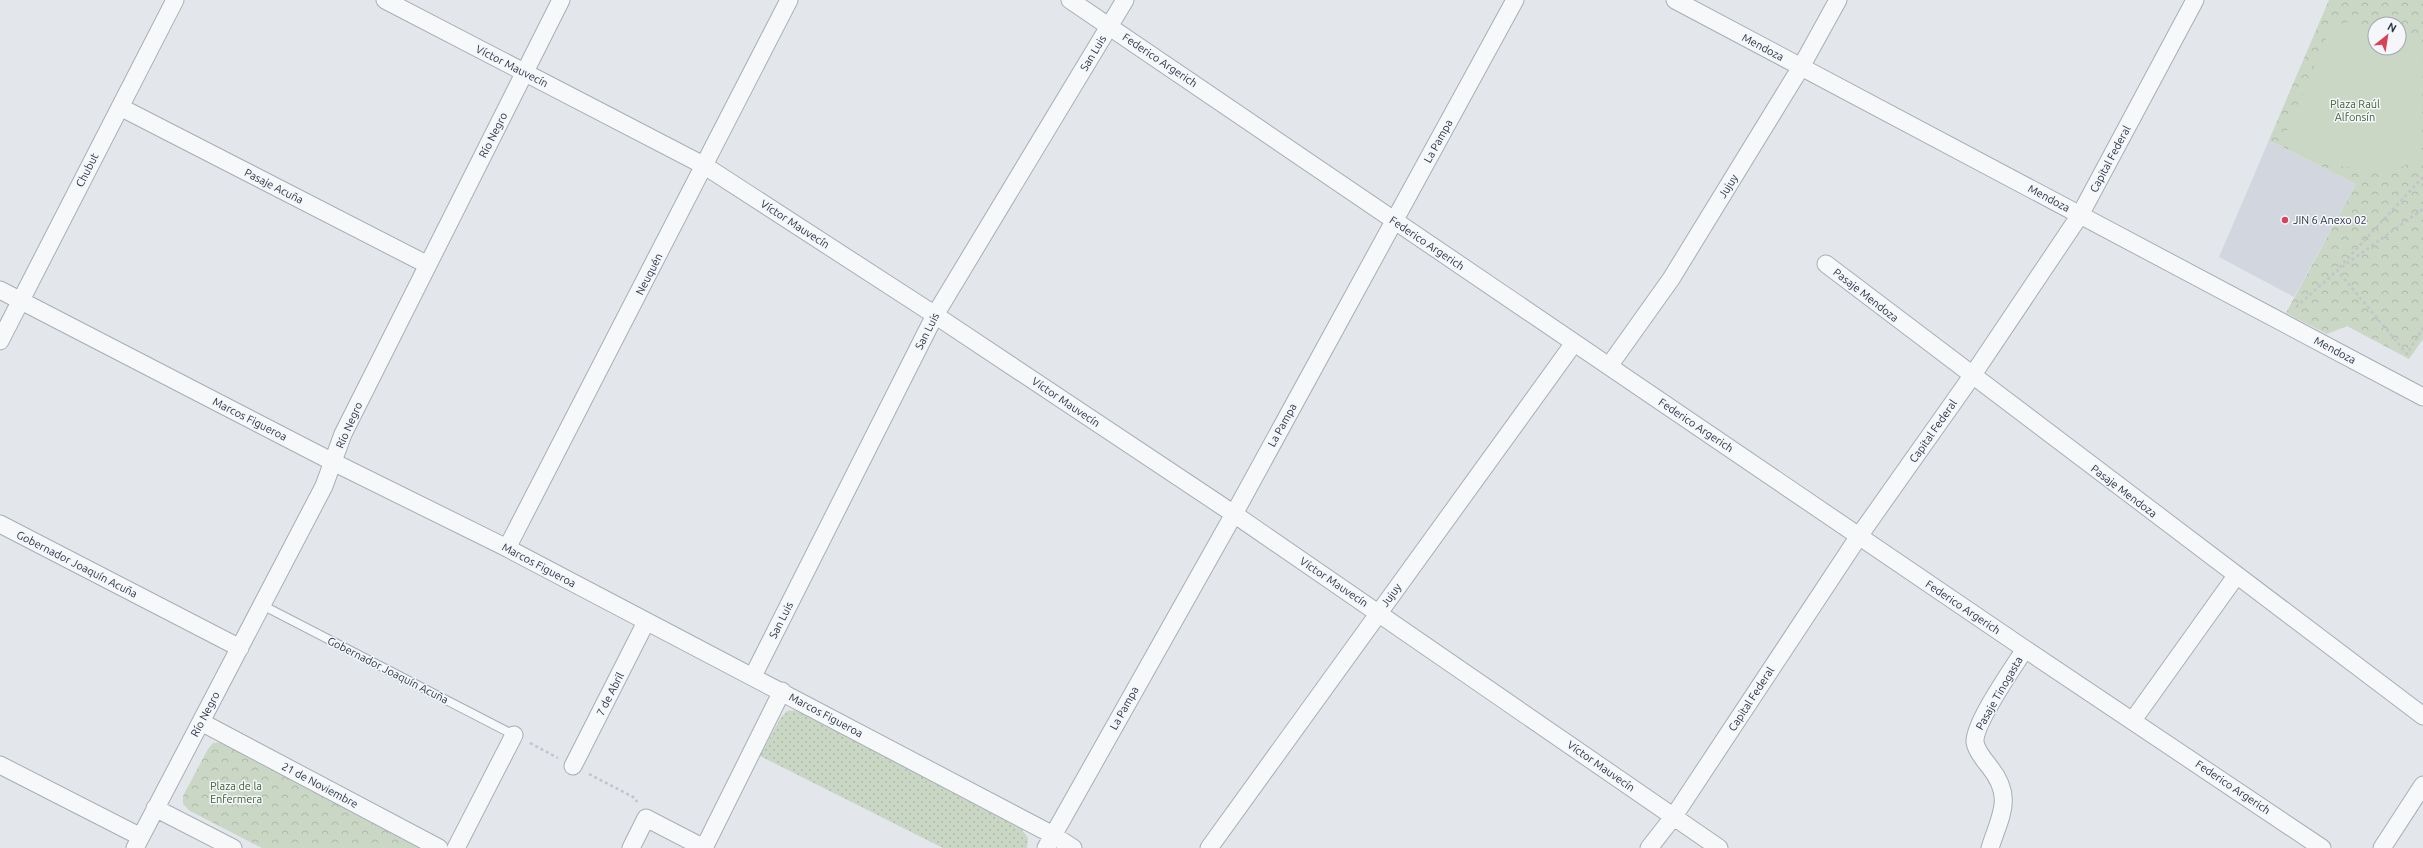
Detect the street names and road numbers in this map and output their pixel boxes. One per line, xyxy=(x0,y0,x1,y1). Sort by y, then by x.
street label: Federico Argerich xyxy=(1121,31,1199,89)
street label: Mendoza xyxy=(1740,31,1786,63)
street label: San Luis xyxy=(1078,33,1108,73)
street label: Víctor Mauvecín xyxy=(474,43,550,89)
street label: Río Negro xyxy=(476,110,510,160)
street label: La Pampa xyxy=(1421,117,1455,165)
street label: Capital Federal xyxy=(2087,123,2133,194)
street label: Chubut xyxy=(73,150,101,189)
street label: Pasaje Acuña xyxy=(243,166,305,206)
street label: Jujuy xyxy=(1716,171,1740,200)
street label: Mendoza xyxy=(2026,182,2072,214)
street label: Víctor Mauvecín xyxy=(758,197,832,251)
street label: Federico Argerich xyxy=(1388,214,1466,272)
street label: Neuquén xyxy=(633,251,665,297)
street label: Pasaje Mendoza xyxy=(1831,266,1901,324)
street label: San Luis xyxy=(913,310,941,351)
street label: Mendoza xyxy=(2312,334,2358,366)
street label: Víctor Mauvecín xyxy=(1030,375,1102,429)
street label: Marcos Figueroa xyxy=(211,395,289,443)
street label: Federico Argerich xyxy=(1657,396,1735,454)
street label: Capital Federal xyxy=(1907,397,1959,465)
street label: Río Negro xyxy=(333,400,365,450)
street label: La Pampa xyxy=(1265,401,1299,449)
street label: Pasaje Mendoza xyxy=(2089,462,2159,520)
street label: Gobernador Joaquín Acuña xyxy=(15,528,139,600)
street label: Marcos Figueroa xyxy=(500,541,578,589)
street label: Víctor Mauvecín xyxy=(1298,555,1370,609)
street label: Federico Argerich xyxy=(1924,578,2002,636)
street label: Jujuy xyxy=(1379,580,1404,609)
street label: San Luis xyxy=(767,599,795,640)
street label: Gobernador Joaquín Acuña xyxy=(326,634,450,706)
street label: Pasaje Tinogasta xyxy=(1973,654,2025,732)
street label: Capital Federal xyxy=(1726,665,1776,733)
street label: 7 de Abril xyxy=(594,670,626,718)
street label: La Pampa xyxy=(1107,684,1141,732)
street label: Río Negro xyxy=(188,689,222,739)
street label: Marcos Figueroa xyxy=(787,691,865,739)
street label: Víctor Mauvecín xyxy=(1565,738,1637,794)
street label: Federico Argerich xyxy=(2194,758,2272,816)
street label: 21 de Noviembre xyxy=(280,760,360,810)

